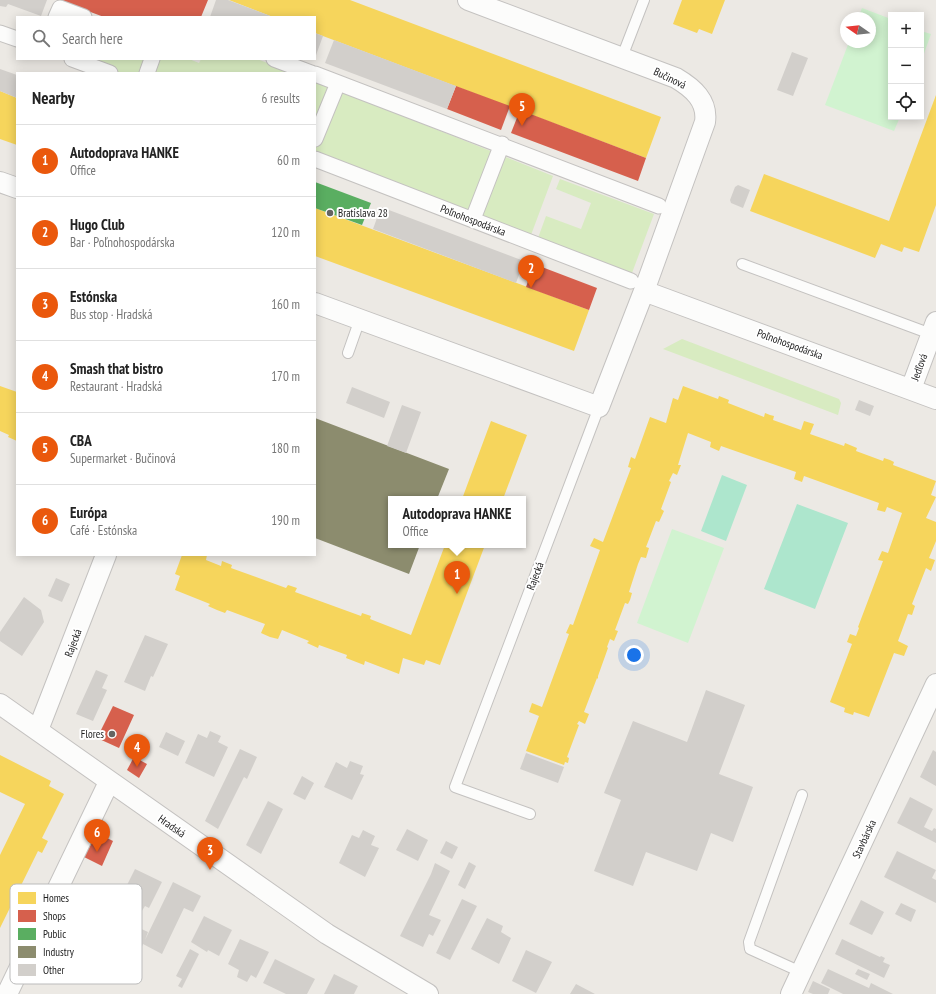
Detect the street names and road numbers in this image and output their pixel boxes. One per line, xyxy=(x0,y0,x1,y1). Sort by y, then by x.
street label: Bučinová xyxy=(651,64,689,92)
street label: Poľnohospodárska xyxy=(438,201,508,239)
street label: Poľnohospodárska xyxy=(755,326,825,362)
street label: Jedľová xyxy=(907,352,930,383)
street label: Rajecká xyxy=(523,560,547,592)
street label: Rajecká xyxy=(61,627,85,659)
street label: Hradská xyxy=(156,812,188,840)
street label: Stavbárska xyxy=(849,817,879,861)

